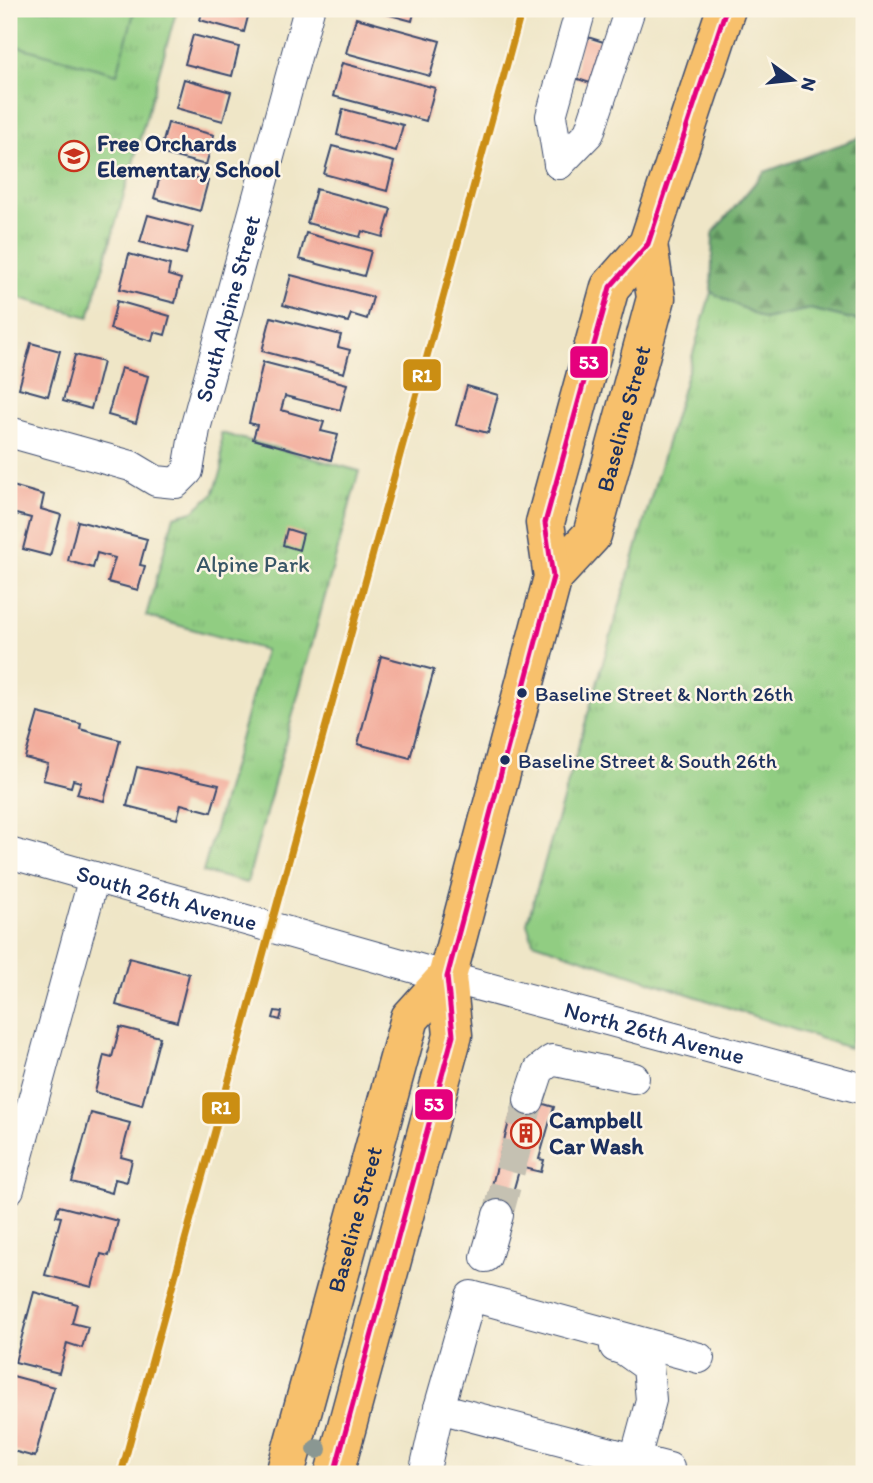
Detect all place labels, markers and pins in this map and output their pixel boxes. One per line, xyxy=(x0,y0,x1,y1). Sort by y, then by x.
place label: Free Orchards Elementary School xyxy=(97,129,281,183)
school or university icon: Free Orchards Elementary School xyxy=(57,139,91,173)
place label: Baseline Street & North 26th xyxy=(535,681,793,706)
marker: Baseline Street & North 26th xyxy=(515,686,529,700)
place label: Baseline Street & South 26th xyxy=(518,748,778,773)
marker: Baseline Street & South 26th xyxy=(498,753,512,767)
place label: Campbell Car Wash xyxy=(549,1106,644,1160)
building icon: Campbell Car Wash xyxy=(509,1116,543,1150)

